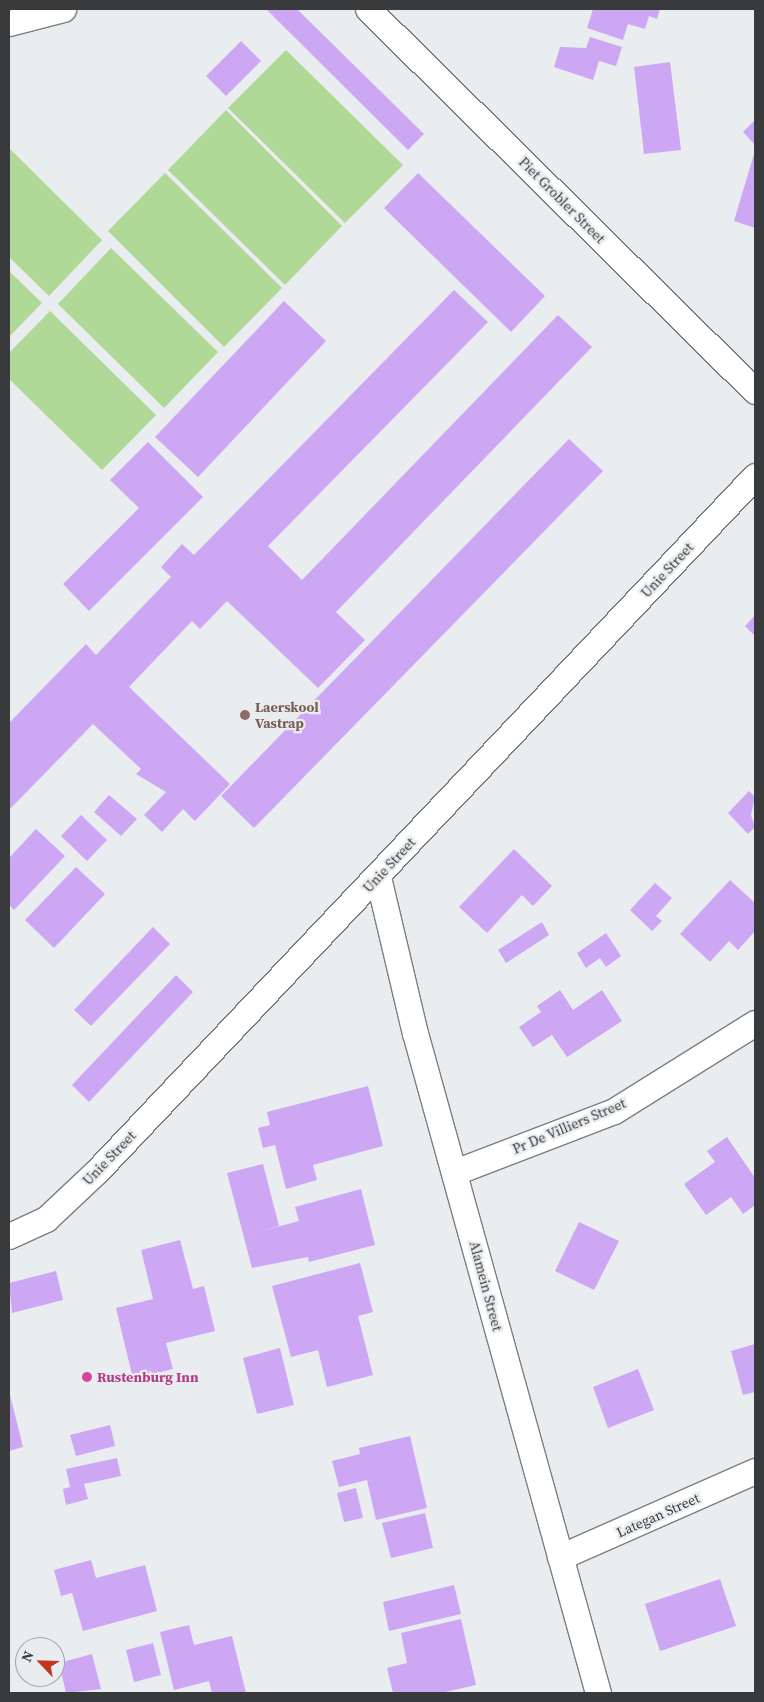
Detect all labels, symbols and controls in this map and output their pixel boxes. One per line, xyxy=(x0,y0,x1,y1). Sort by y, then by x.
street label: Piet Grobler Street xyxy=(515,153,609,247)
street label: Unie Street xyxy=(637,539,697,601)
place label: Laerskool Vastrap xyxy=(255,699,319,732)
marker: Laerskool Vastrap xyxy=(239,709,251,721)
street label: Unie Street xyxy=(359,834,419,896)
street label: Pr De Villiers Street xyxy=(510,1094,628,1158)
street label: Unie Street xyxy=(79,1127,139,1189)
street label: Alamein Street xyxy=(466,1239,506,1333)
place label: Rustenburg Inn xyxy=(97,1369,199,1385)
marker: Rustenburg Inn xyxy=(81,1371,93,1383)
street label: Lategan Street xyxy=(614,1489,702,1541)
north arrow xyxy=(15,1637,65,1687)
text: N xyxy=(16,1648,38,1665)

